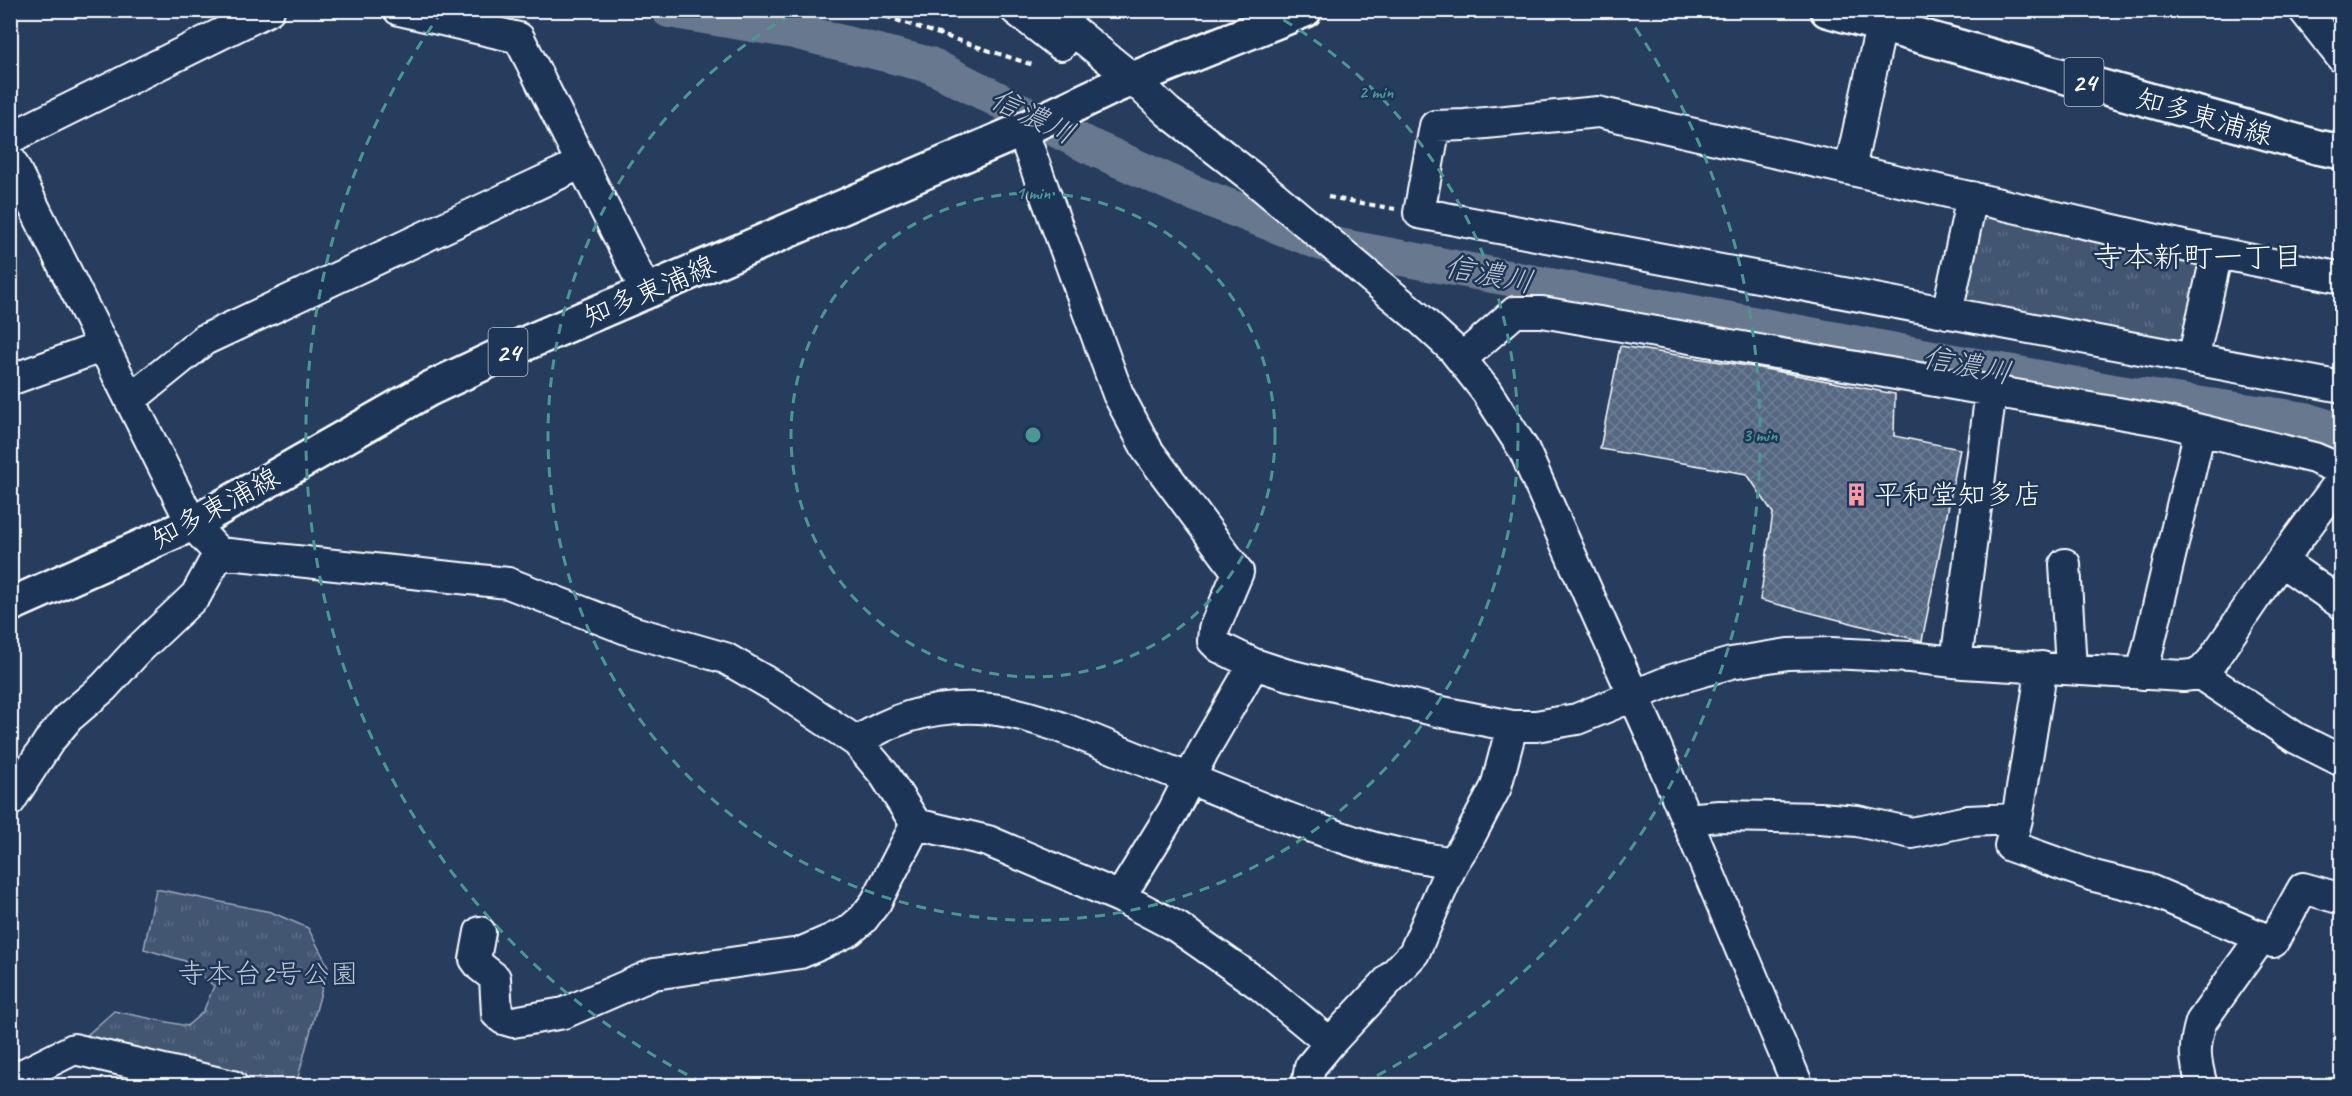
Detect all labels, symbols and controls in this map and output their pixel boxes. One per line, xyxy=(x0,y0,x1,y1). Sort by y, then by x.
road number: 24 xyxy=(2064,58,2104,106)
water label: 信濃川 xyxy=(984,79,1082,153)
street label: 知多東浦線 xyxy=(2133,80,2277,153)
text: 2 min xyxy=(1359,81,1394,103)
text: 1 min xyxy=(1016,182,1051,204)
district label: 寺本新町一丁目 xyxy=(2093,238,2303,276)
street label: 知多東浦線 xyxy=(578,247,720,334)
water label: 信濃川 xyxy=(1441,247,1537,301)
road number: 24 xyxy=(488,328,528,376)
water label: 信濃川 xyxy=(1919,338,2015,392)
text: 3 min xyxy=(1743,424,1778,446)
centre of rings xyxy=(1023,425,1043,445)
street label: 知多東浦線 xyxy=(145,459,285,556)
place label: 平和堂知多店 xyxy=(1874,477,2042,512)
building icon: 平和堂知多店 xyxy=(1843,481,1869,507)
park label: 寺本台2号公園 xyxy=(178,956,358,991)

